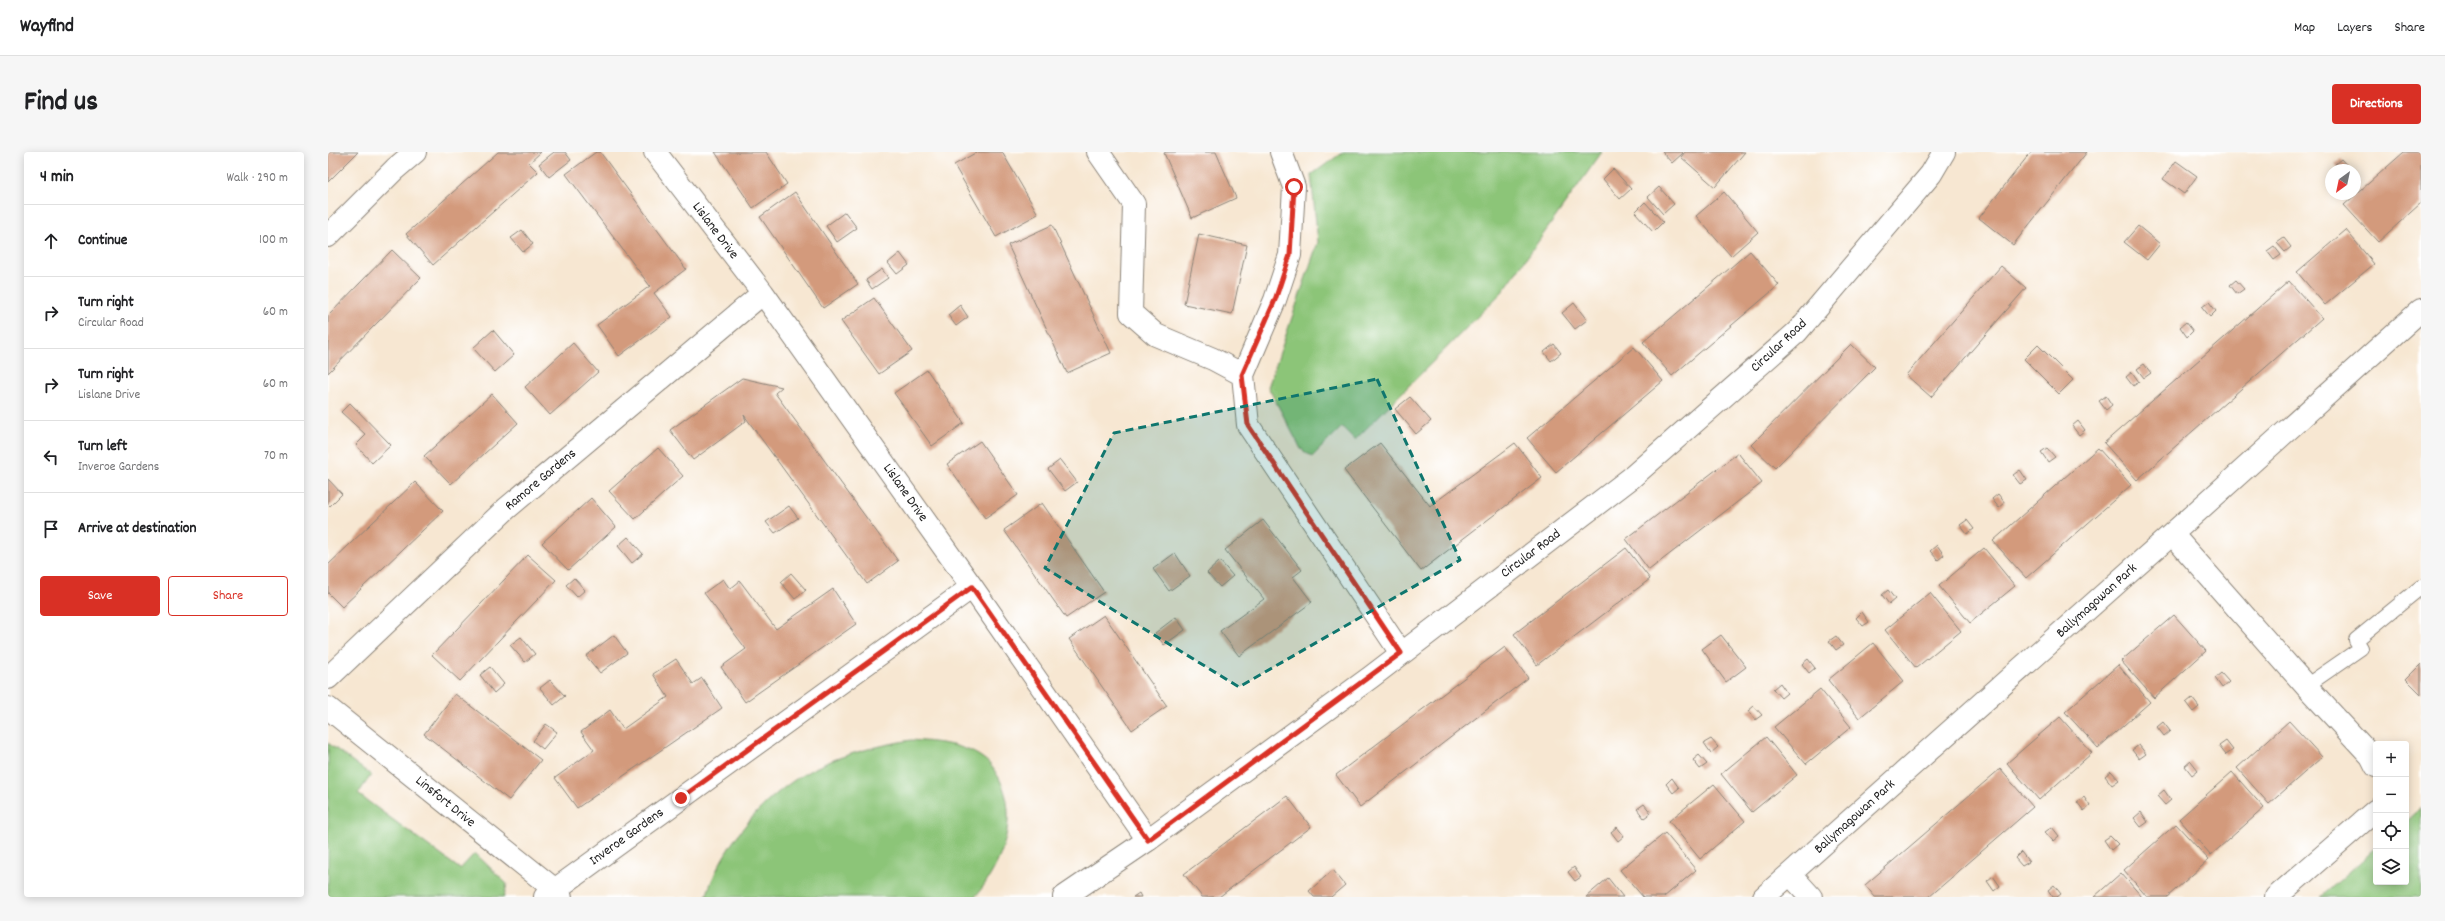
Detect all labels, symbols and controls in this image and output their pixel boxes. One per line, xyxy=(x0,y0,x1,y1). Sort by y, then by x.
text: Wayfind xyxy=(20,14,74,41)
text: Map xyxy=(2294,18,2315,38)
text: Layers xyxy=(2337,18,2372,38)
text: Share xyxy=(2394,18,2425,38)
text: Find us xyxy=(24,84,98,124)
button: Directions xyxy=(2332,84,2421,124)
north arrow xyxy=(2325,164,2361,200)
text: 4 min xyxy=(40,166,74,190)
text: Walk · 290 m xyxy=(226,169,288,188)
route start xyxy=(1285,178,1303,196)
street label: Lislane Drive xyxy=(687,198,743,264)
icon: ahead xyxy=(40,230,62,252)
text: Continue xyxy=(78,230,127,252)
text: 100 m xyxy=(259,231,288,250)
text: Turn right xyxy=(78,292,134,314)
icon: right xyxy=(40,302,62,324)
text: 60 m xyxy=(263,303,288,322)
text: Circular Road xyxy=(78,314,144,333)
street label: Circular Road xyxy=(1746,315,1812,377)
text: Turn right xyxy=(78,364,134,386)
icon: right xyxy=(40,374,62,396)
text: 60 m xyxy=(263,375,288,394)
text: Lislane Drive xyxy=(78,386,140,405)
text: Turn left xyxy=(78,436,127,458)
street label: Ramore Gardens xyxy=(501,444,581,516)
icon: left xyxy=(40,446,62,468)
text: 70 m xyxy=(264,447,288,466)
text: Inveroe Gardens xyxy=(78,458,159,477)
street label: Lislane Drive xyxy=(878,460,932,526)
icon: arrive xyxy=(40,518,62,540)
text: Arrive at destination xyxy=(78,518,196,540)
street label: Circular Road xyxy=(1497,525,1565,583)
street label: Ballymagowan Park xyxy=(2052,559,2142,643)
button: Save xyxy=(40,576,160,616)
button: Share xyxy=(168,576,288,616)
map controls xyxy=(2373,741,2409,885)
button: + xyxy=(2373,741,2409,777)
street label: Linsfort Drive xyxy=(411,771,479,833)
street label: Ballymagowan Park xyxy=(1810,775,1900,859)
button: − xyxy=(2373,777,2409,813)
route end xyxy=(672,789,690,807)
street label: Inveroe Gardens xyxy=(586,803,668,871)
button: locate xyxy=(2373,813,2409,849)
button: layers xyxy=(2373,849,2409,885)

